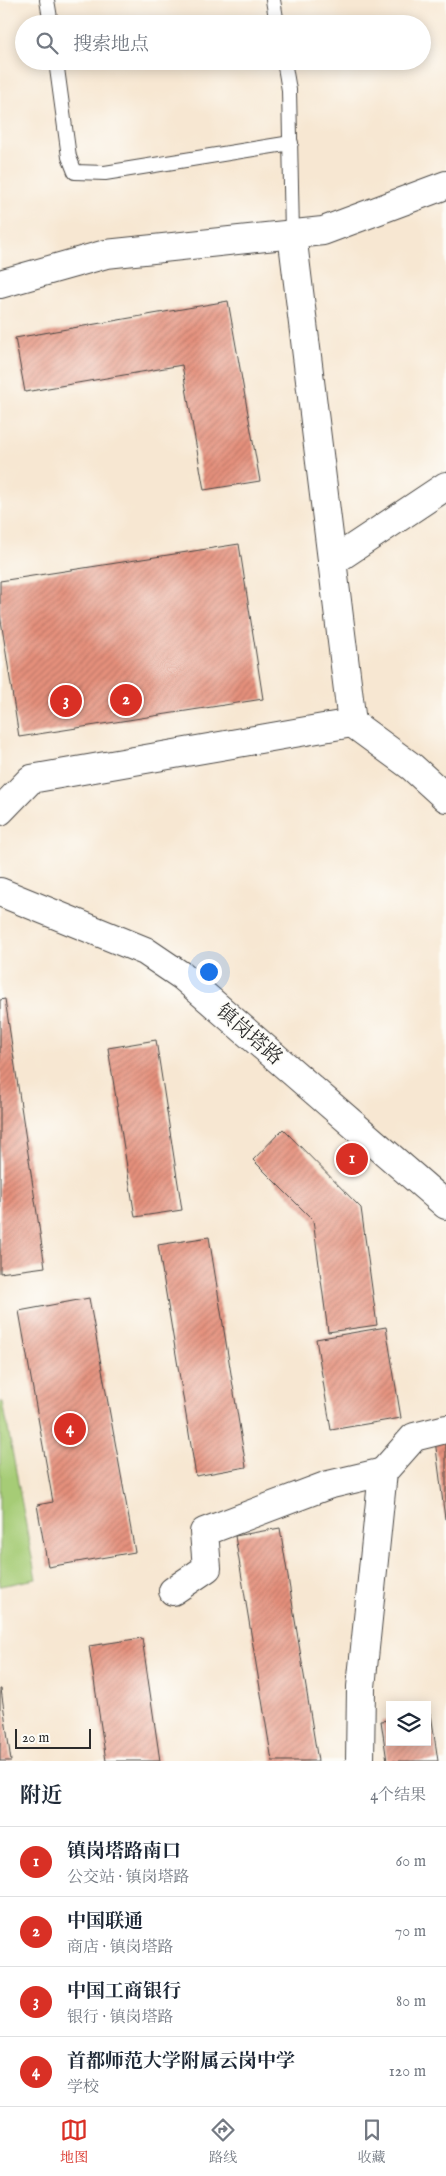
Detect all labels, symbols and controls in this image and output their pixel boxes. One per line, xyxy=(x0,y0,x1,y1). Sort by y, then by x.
search box xyxy=(15,15,431,70)
icon: search xyxy=(33,29,61,57)
text: 搜索地点 xyxy=(73,33,149,57)
pin: 2 xyxy=(110,681,142,719)
pin: 3 xyxy=(50,682,82,720)
your location xyxy=(196,959,222,985)
street label: 镇岗塔路 xyxy=(211,999,287,1071)
pin: 1 xyxy=(336,1140,368,1178)
pin: 4 xyxy=(54,1410,86,1448)
map controls xyxy=(386,1701,431,1746)
button: layers xyxy=(386,1701,431,1746)
scale bar xyxy=(15,1726,91,1749)
text: 20 m xyxy=(22,1729,49,1747)
text: 附近 xyxy=(20,1783,62,1810)
text: 4个结果 xyxy=(370,1786,426,1806)
text: 镇岗塔路南口 xyxy=(67,1840,181,1864)
text: 1 xyxy=(33,1852,39,1872)
text: 60 m xyxy=(396,1852,426,1872)
text: 公交站 · 镇岗塔路 xyxy=(67,1868,190,1888)
text: 中国联通 xyxy=(67,1910,143,1934)
text: 2 xyxy=(32,1922,40,1942)
text: 70 m xyxy=(395,1922,426,1942)
text: 商店 · 镇岗塔路 xyxy=(67,1938,174,1958)
text: 中国工商银行 xyxy=(67,1980,181,2004)
text: 3 xyxy=(33,1992,39,2012)
text: 80 m xyxy=(396,1992,426,2012)
text: 银行 · 镇岗塔路 xyxy=(67,2008,174,2028)
text: 首都师范大学附属云岗中学 xyxy=(67,2050,295,2074)
text: 4 xyxy=(32,2062,40,2082)
text: 120 m xyxy=(389,2062,426,2082)
text: 学校 xyxy=(67,2078,99,2098)
tab: 地图 xyxy=(60,2116,88,2167)
tab: 路线 xyxy=(209,2116,237,2167)
tab: 收藏 xyxy=(358,2116,386,2167)

